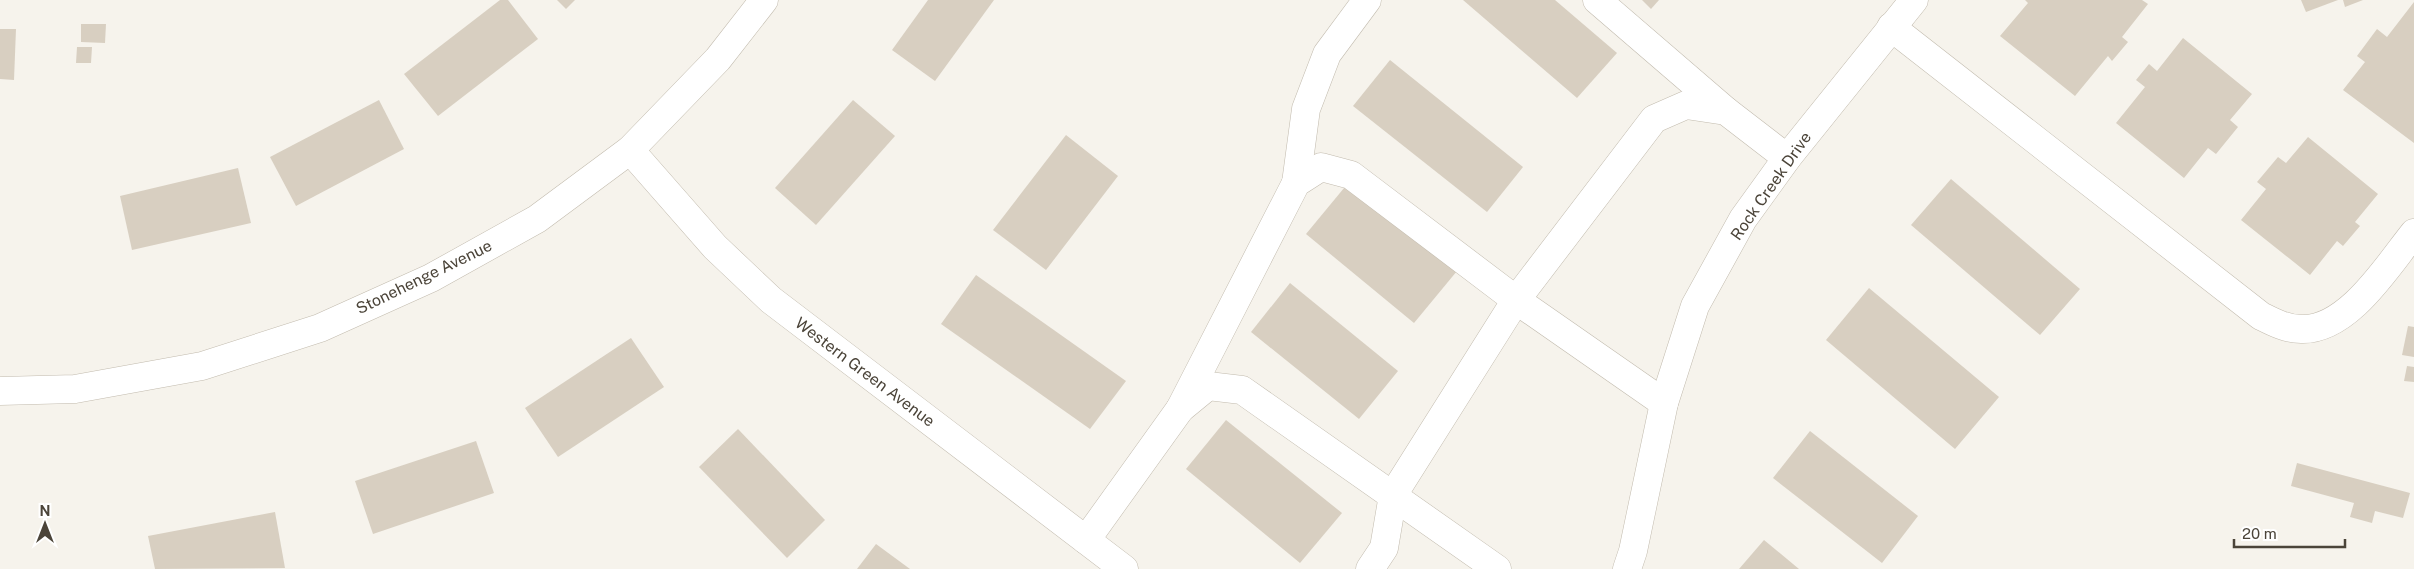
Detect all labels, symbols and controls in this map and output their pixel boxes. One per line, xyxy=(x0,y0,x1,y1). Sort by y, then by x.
street label: Rock Creek Drive xyxy=(1727,128,1815,244)
street label: Stonehenge Avenue xyxy=(353,236,495,318)
street label: Western Green Avenue xyxy=(791,313,939,431)
north arrow xyxy=(20,499,70,549)
text: N xyxy=(40,503,50,519)
scale bar xyxy=(2234,516,2345,548)
text: 20 m xyxy=(2242,525,2277,542)

